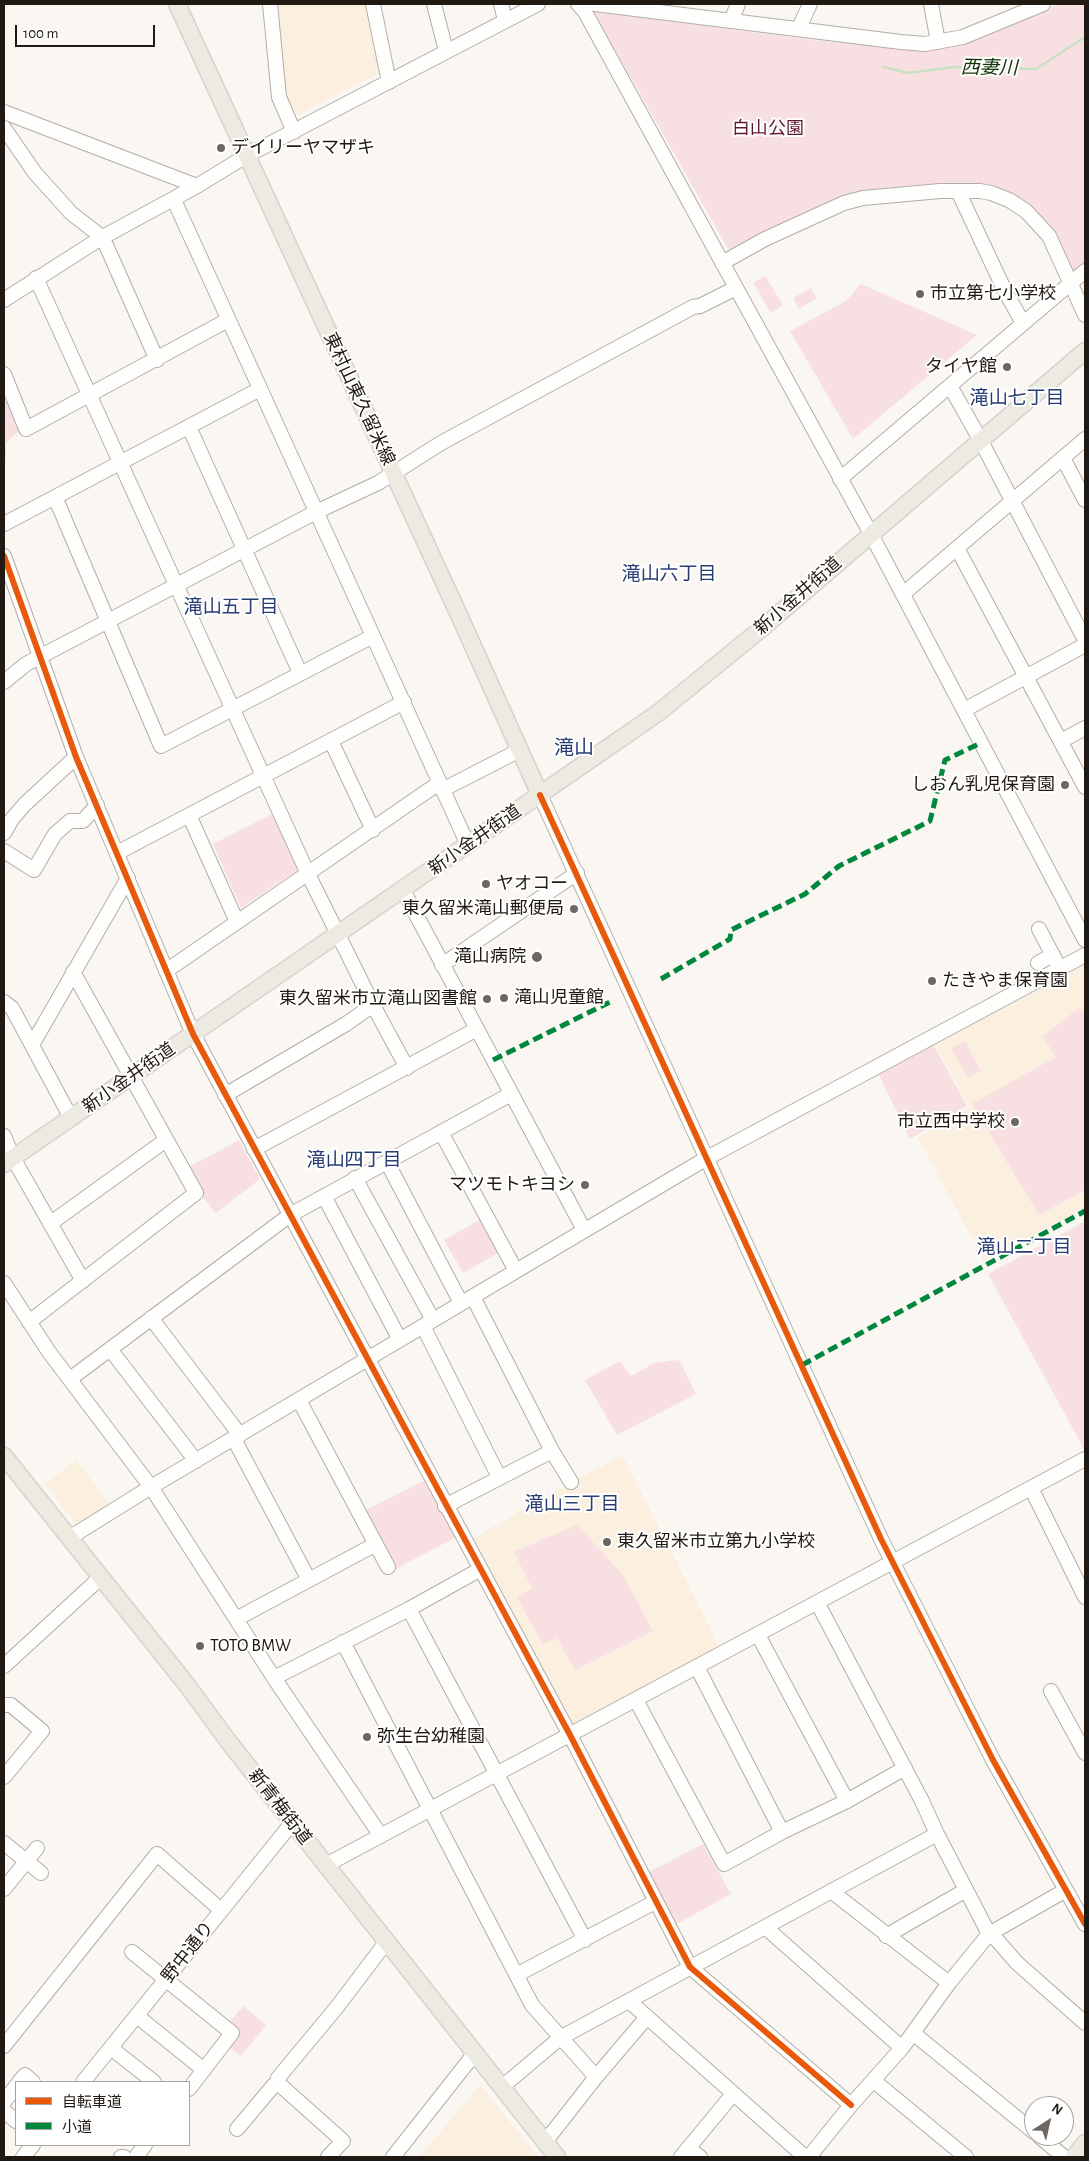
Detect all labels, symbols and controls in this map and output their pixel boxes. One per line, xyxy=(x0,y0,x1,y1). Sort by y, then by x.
scale bar xyxy=(18,15,158,47)
text: 100 m xyxy=(23,26,58,41)
water label: 西妻川 xyxy=(960,56,1018,80)
park label: 白山公園 xyxy=(732,118,804,140)
place label: デイリーヤマザキ xyxy=(231,137,375,159)
marker: デイリーヤマザキ xyxy=(215,142,227,154)
place label: 市立第七小学校 xyxy=(930,283,1056,305)
marker: 市立第七小学校 xyxy=(914,288,926,300)
street label: 東村山東久留米線 xyxy=(319,329,399,469)
place label: タイヤ館 xyxy=(925,356,997,378)
marker: タイヤ館 xyxy=(1001,361,1013,373)
district label: 滝山七丁目 xyxy=(970,387,1064,409)
street label: 新小金井街道 xyxy=(750,552,846,640)
district label: 滝山六丁目 xyxy=(622,563,716,585)
district label: 滝山五丁目 xyxy=(184,596,278,618)
district label: 滝山 xyxy=(554,736,594,760)
place label: しおん乳児保育園 xyxy=(911,774,1055,796)
marker: しおん乳児保育園 xyxy=(1059,779,1071,791)
street label: 新小金井街道 xyxy=(425,800,525,880)
place label: ヤオコー xyxy=(496,873,568,895)
marker: ヤオコー xyxy=(480,878,492,890)
place label: 東久留米滝山郵便局 xyxy=(402,898,564,920)
marker: 東久留米滝山郵便局 xyxy=(568,903,580,915)
place label: 滝山病院 xyxy=(454,946,526,968)
marker: 滝山病院 xyxy=(530,950,544,964)
place label: たきやま保育園 xyxy=(942,970,1068,992)
marker: たきやま保育園 xyxy=(926,975,938,987)
place label: 滝山児童館 xyxy=(514,987,604,1009)
place label: 東久留米市立滝山図書館 xyxy=(279,988,477,1010)
marker: 滝山児童館 xyxy=(498,992,510,1004)
marker: 東久留米市立滝山図書館 xyxy=(481,993,493,1005)
street label: 新小金井街道 xyxy=(79,1038,179,1118)
place label: 市立西中学校 xyxy=(897,1111,1005,1133)
marker: 市立西中学校 xyxy=(1009,1116,1021,1128)
district label: 滝山四丁目 xyxy=(307,1149,401,1171)
place label: マツモトキヨシ xyxy=(449,1174,575,1196)
marker: マツモトキヨシ xyxy=(579,1179,591,1191)
district label: 滝山二丁目 xyxy=(977,1236,1071,1258)
district label: 滝山三丁目 xyxy=(525,1493,619,1515)
place label: 東久留米市立第九小学校 xyxy=(617,1531,815,1553)
marker: 東久留米市立第九小学校 xyxy=(601,1536,613,1548)
place label: TOTO BMW xyxy=(210,1635,291,1657)
marker: TOTO BMW xyxy=(194,1640,206,1652)
place label: 弥生台幼稚園 xyxy=(377,1726,485,1748)
marker: 弥生台幼稚園 xyxy=(361,1731,373,1743)
street label: 新青梅街道 xyxy=(244,1765,316,1849)
street label: 野中通り xyxy=(157,1917,219,1987)
legend xyxy=(15,2081,190,2146)
text: 自転車道 xyxy=(62,2095,122,2110)
north arrow xyxy=(1024,2096,1074,2146)
text: N xyxy=(1049,2101,1065,2118)
text: 小道 xyxy=(62,2120,92,2135)

